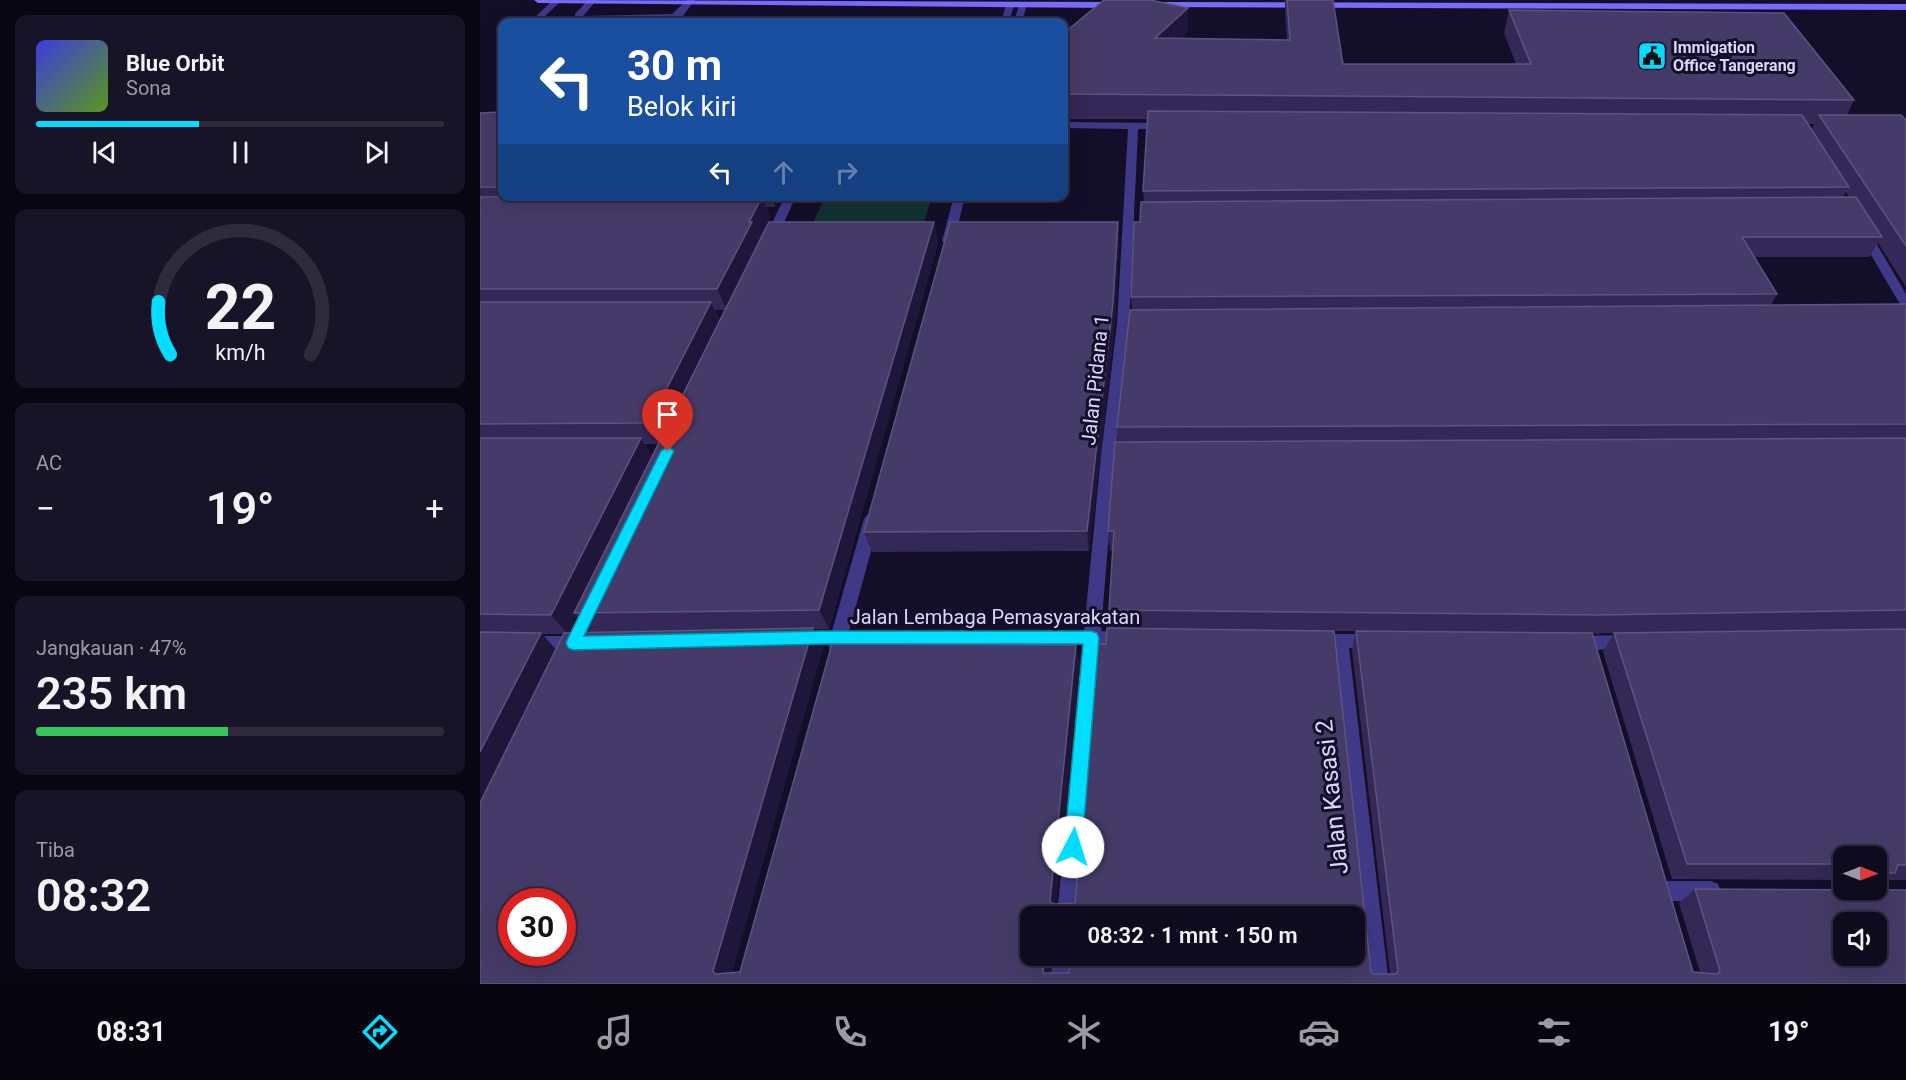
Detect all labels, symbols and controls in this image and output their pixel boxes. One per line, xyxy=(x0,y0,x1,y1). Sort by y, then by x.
place label: Immigation Office Tangerang xyxy=(1673,38,1796,75)
public building icon: Immigation Office Tangerang xyxy=(1636,40,1668,72)
text: 30 m xyxy=(627,41,722,90)
icon: left xyxy=(528,42,606,120)
text: Blue Orbit xyxy=(126,51,224,76)
text: Sona xyxy=(126,76,171,100)
text: Belok kiri xyxy=(627,91,736,123)
icon: previous xyxy=(88,136,121,169)
icon: pause xyxy=(224,136,257,169)
icon: next xyxy=(360,136,393,169)
icon: left xyxy=(704,156,737,189)
icon: ahead xyxy=(767,156,800,189)
icon: right xyxy=(830,156,863,189)
text: 22 xyxy=(204,271,276,344)
street label: Jalan Pidana 1 xyxy=(1076,313,1114,447)
text: km/h xyxy=(215,341,265,366)
pin xyxy=(642,389,693,451)
icon: arrive xyxy=(651,398,684,431)
text: AC xyxy=(36,451,62,475)
text: 19° xyxy=(206,482,274,535)
text: − xyxy=(36,489,55,528)
text: + xyxy=(425,489,444,528)
street label: Jalan Lembaga Pemasyarakatan xyxy=(850,605,1140,629)
text: Jangkauan · 47% xyxy=(36,636,186,660)
text: 235 km xyxy=(36,667,187,720)
street label: Jalan Kasasi 2 xyxy=(1310,718,1354,876)
position arrow xyxy=(1041,815,1105,879)
text: Tiba xyxy=(36,838,75,862)
north arrow xyxy=(1833,846,1887,900)
map controls xyxy=(1833,846,1887,966)
text: 08:32 xyxy=(36,869,151,922)
speed limit sign: 30 xyxy=(498,888,576,966)
button: sound xyxy=(1833,912,1887,966)
text: 08:32 · 1 mnt · 150 m xyxy=(1087,923,1298,948)
icon: directions xyxy=(359,1011,401,1053)
icon: music xyxy=(594,1011,636,1053)
icon: phone xyxy=(829,1011,871,1053)
icon: climate xyxy=(1063,1011,1105,1053)
icon: car xyxy=(1298,1011,1340,1053)
icon: filters xyxy=(1533,1011,1575,1053)
text: 08:31 xyxy=(96,1016,166,1048)
text: 19° xyxy=(1768,1016,1810,1048)

